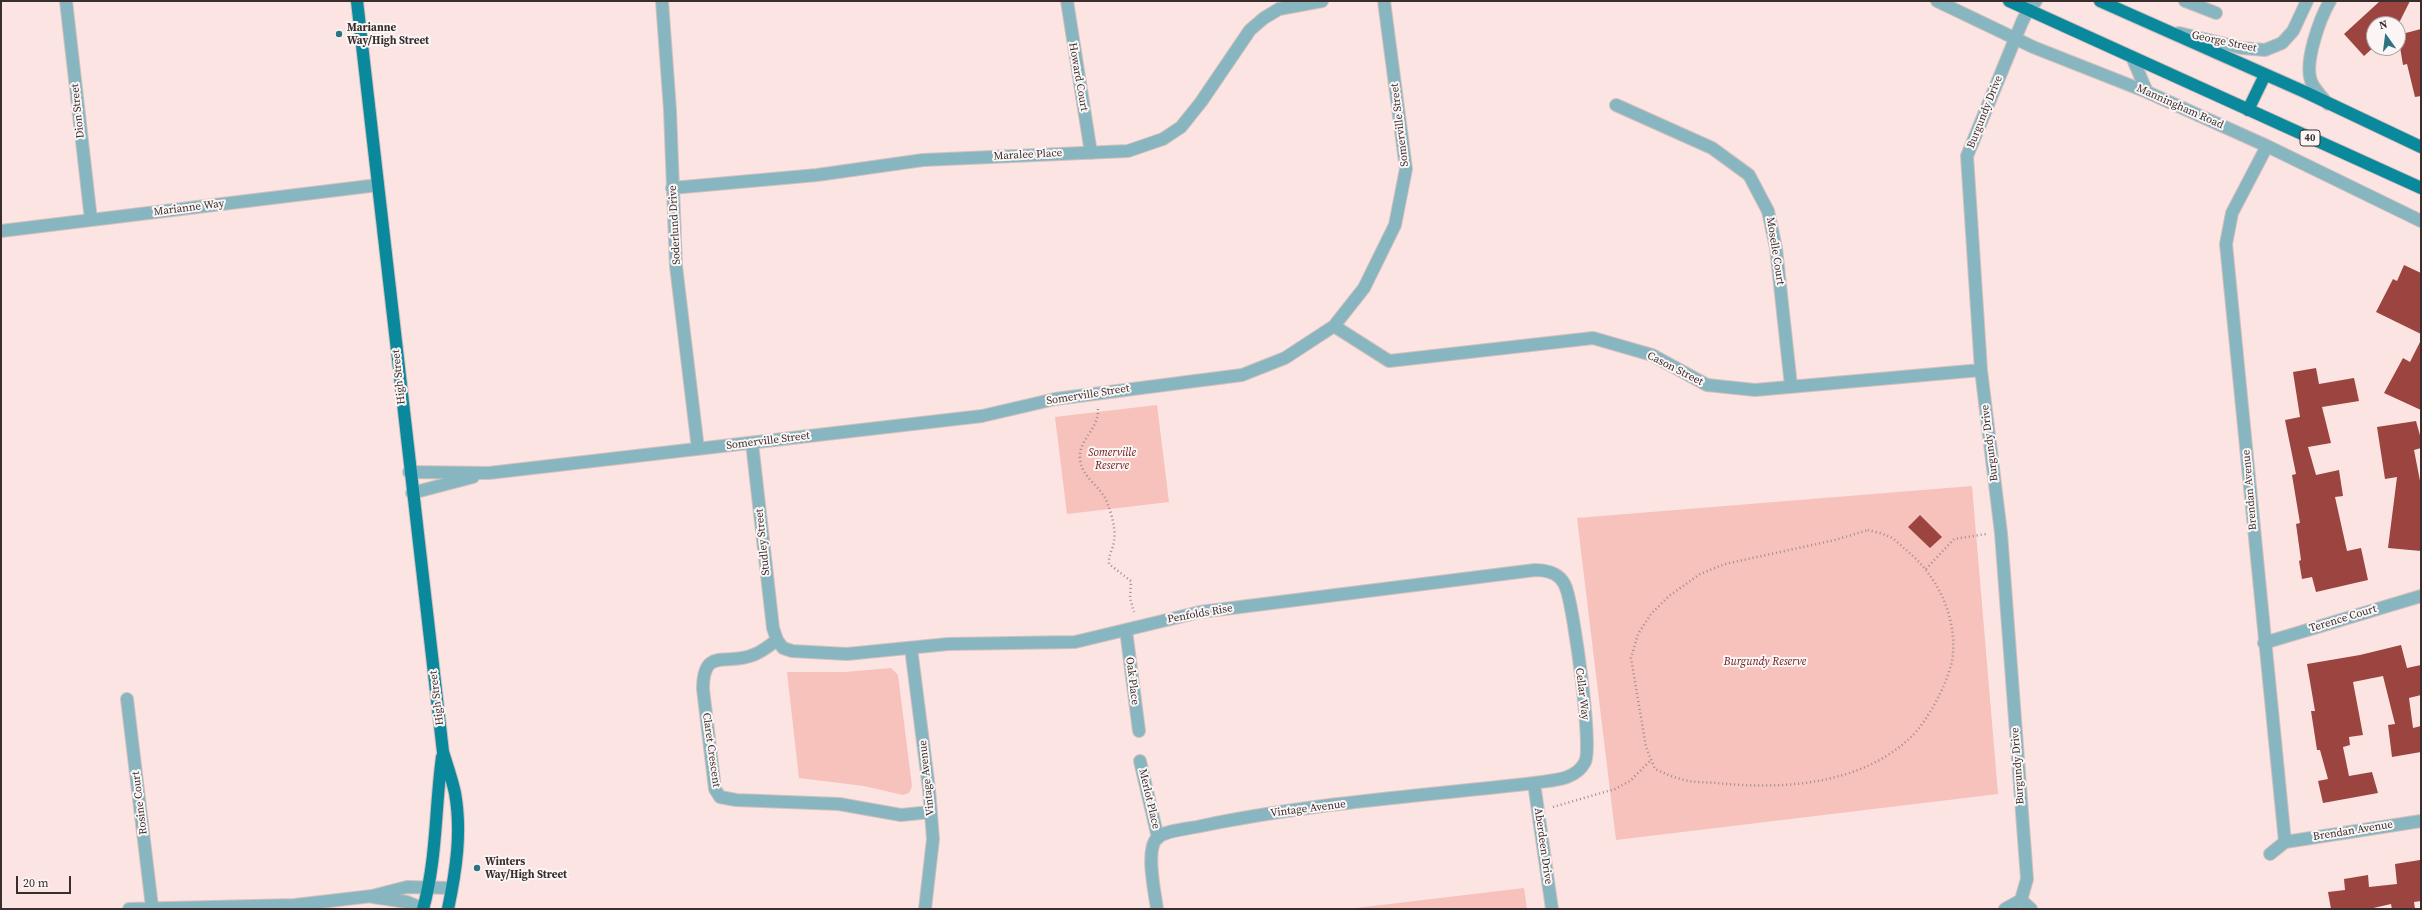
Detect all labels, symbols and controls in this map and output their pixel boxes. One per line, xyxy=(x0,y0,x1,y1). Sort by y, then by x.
north arrow xyxy=(2366,16,2406,56)
text: N xyxy=(2378,17,2389,33)
place label: Marianne Way/High Street xyxy=(347,21,429,47)
marker: Marianne Way/High Street xyxy=(334,29,344,39)
street label: George Street xyxy=(2190,29,2258,55)
street label: Howard Court xyxy=(1065,42,1091,112)
street label: Burgundy Drive xyxy=(1964,74,2006,150)
street label: Manningham Road xyxy=(2135,82,2225,132)
street label: Dion Street xyxy=(69,83,87,139)
street label: Somerville Street xyxy=(1388,83,1412,167)
road number: 40 xyxy=(2300,130,2320,146)
street label: Maralee Place xyxy=(993,147,1063,163)
street label: Soderlund Drive xyxy=(666,185,684,265)
street label: Marianne Way xyxy=(153,197,225,219)
street label: Moselle Court xyxy=(1763,216,1787,286)
street label: High Street xyxy=(390,349,408,405)
street label: Cason Street xyxy=(1645,349,1705,389)
street label: Somerville Street xyxy=(1046,382,1130,408)
street label: Burgundy Drive xyxy=(1979,404,2001,482)
street label: Somerville Street xyxy=(726,429,810,453)
park label: Somerville Reserve xyxy=(1088,446,1136,472)
street label: Brendan Avenue xyxy=(2240,449,2260,531)
street label: Studley Street xyxy=(753,508,773,576)
street label: Penfolds Rise xyxy=(1166,602,1234,626)
street label: Terence Court xyxy=(2308,603,2378,635)
park label: Burgundy Reserve xyxy=(1724,655,1806,669)
street label: Oak Place xyxy=(1123,656,1141,706)
street label: Cellar Way xyxy=(1572,667,1592,721)
street label: High Street xyxy=(427,670,447,726)
street label: Claret Crescent xyxy=(699,712,723,788)
street label: Burgundy Drive xyxy=(2009,727,2027,805)
street label: Vintage Avenue xyxy=(916,740,938,816)
street label: Merlot Place xyxy=(1136,768,1162,830)
street label: Rosine Court xyxy=(130,771,150,835)
street label: Vintage Avenue xyxy=(1270,798,1346,820)
street label: Aberdeen Drive xyxy=(1531,807,1555,885)
street label: Brendan Avenue xyxy=(2312,818,2394,844)
place label: Winters Way/High Street xyxy=(485,855,567,881)
marker: Winters Way/High Street xyxy=(472,863,482,873)
scale bar xyxy=(18,868,73,894)
text: 20 m xyxy=(23,875,49,891)

